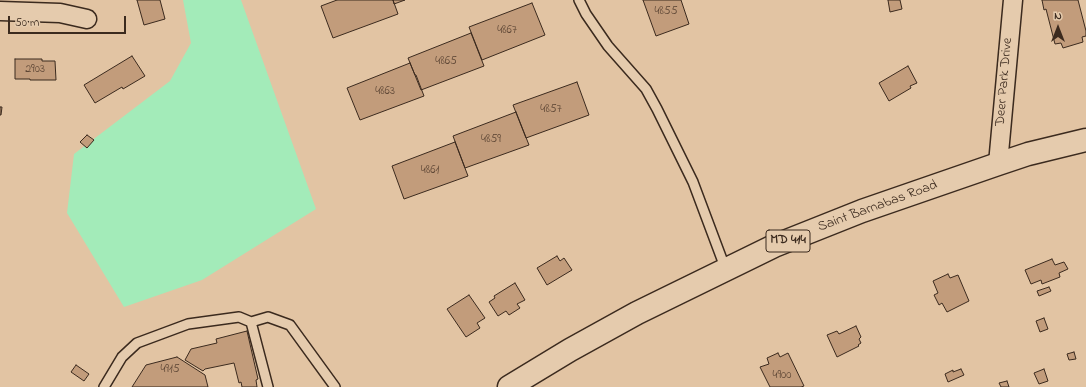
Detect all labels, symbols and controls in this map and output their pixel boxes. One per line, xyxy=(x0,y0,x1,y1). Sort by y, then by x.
house number: 4855 xyxy=(654,5,678,19)
scale bar xyxy=(10,8,128,34)
north arrow xyxy=(1038,8,1078,48)
text: N xyxy=(1054,8,1062,24)
text: 50 m xyxy=(15,14,39,32)
house number: 4867 xyxy=(497,24,517,38)
street label: Deer Park Drive xyxy=(993,37,1017,127)
house number: 4865 xyxy=(435,55,457,69)
house number: 2903 xyxy=(25,63,45,77)
house number: 4863 xyxy=(375,85,395,99)
house number: 4857 xyxy=(540,103,562,117)
house number: 4859 xyxy=(481,133,501,147)
house number: 4861 xyxy=(421,164,439,178)
street label: Saint Barnabas Road xyxy=(816,178,940,236)
road number: MD 414 xyxy=(766,230,810,252)
house number: 4915 xyxy=(160,363,180,377)
house number: 4900 xyxy=(773,369,791,383)

